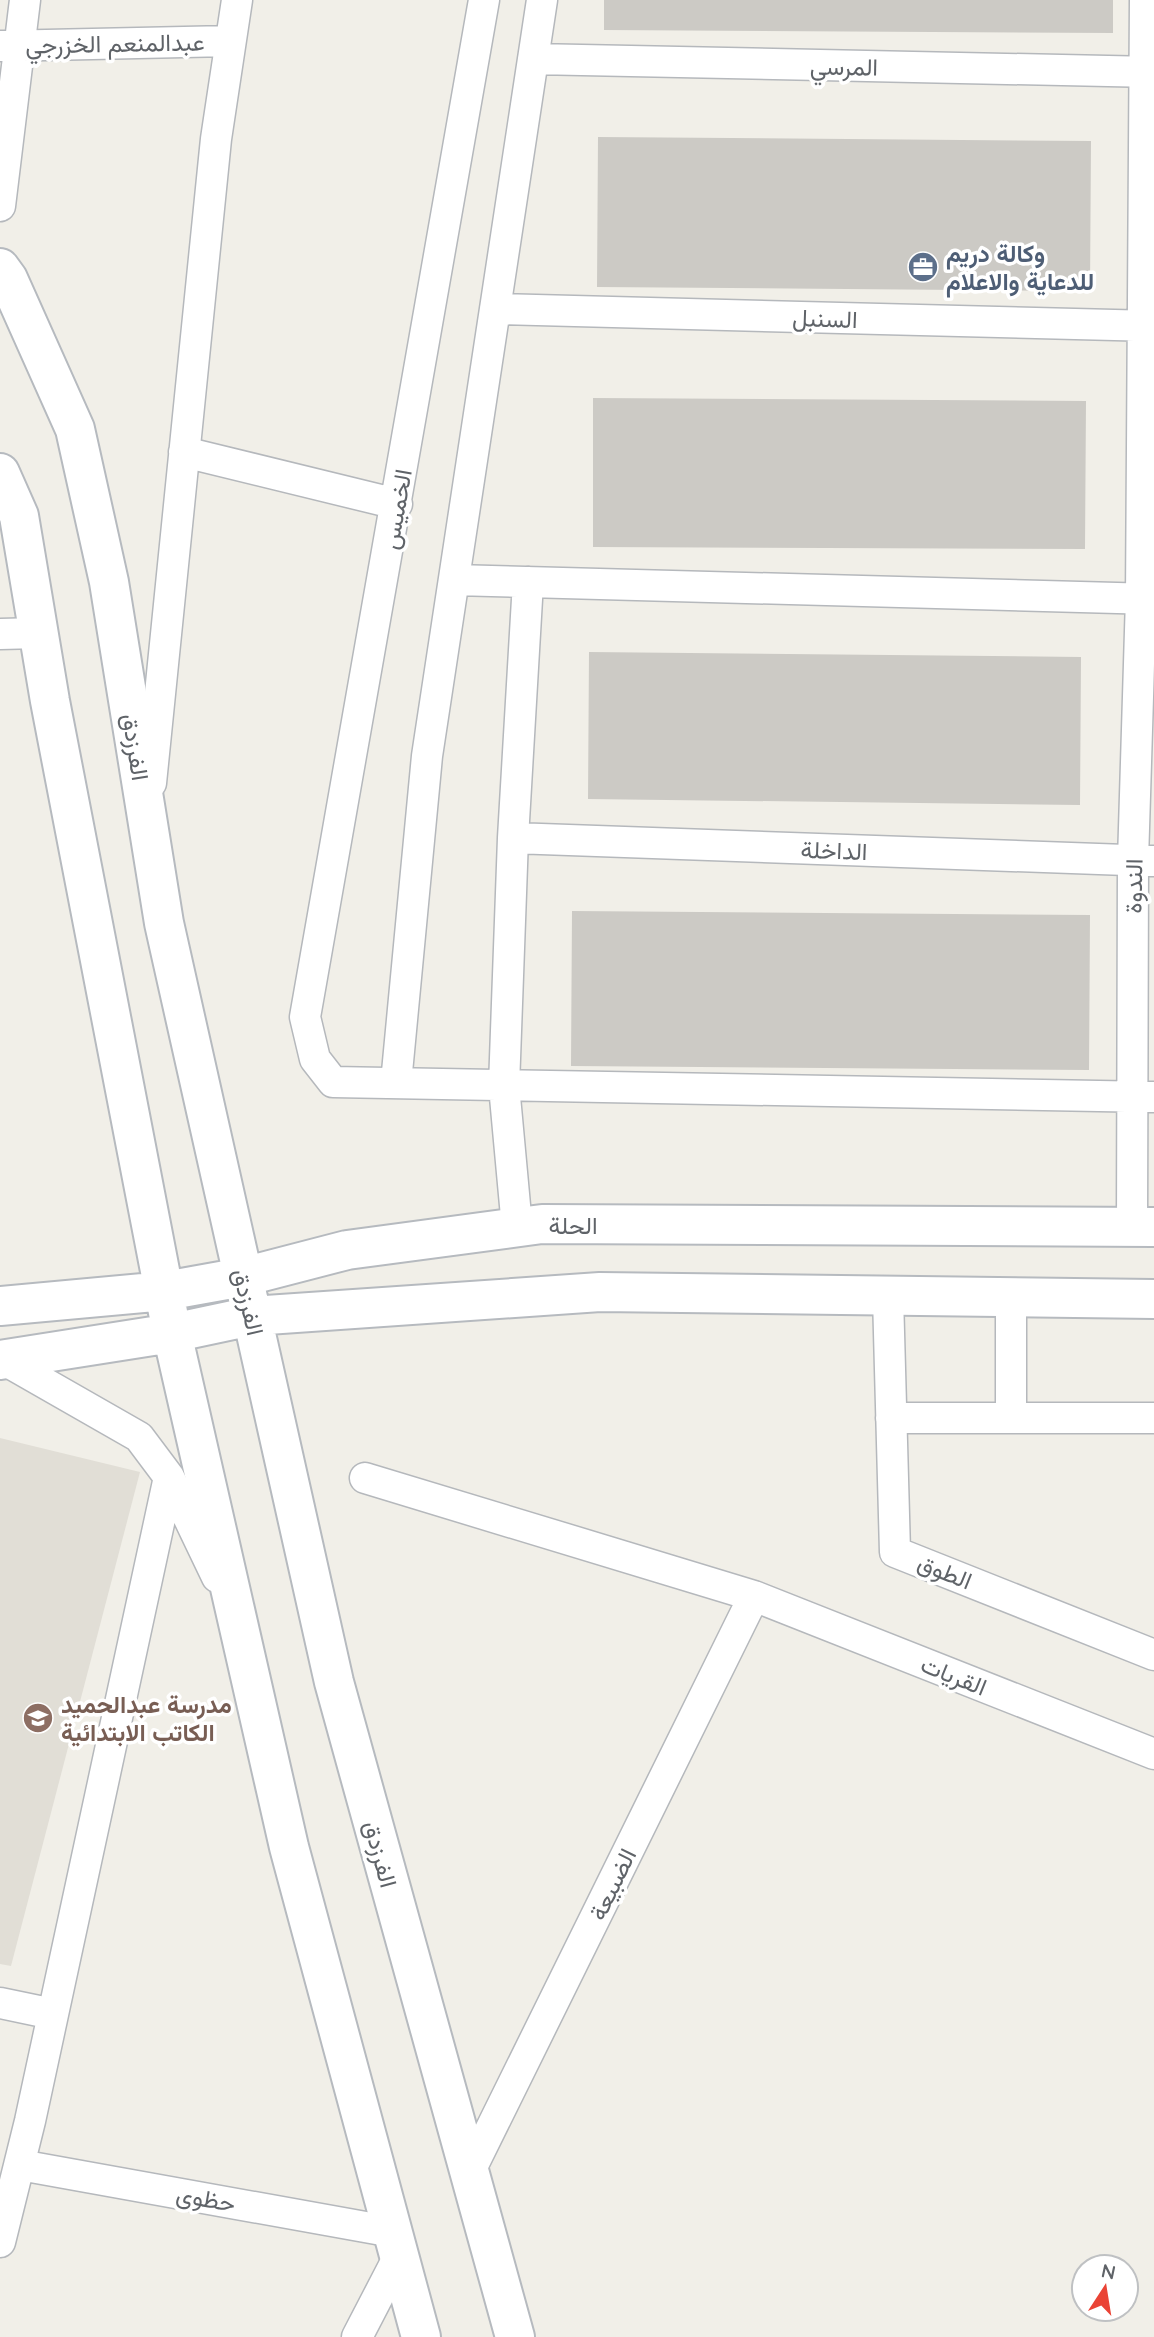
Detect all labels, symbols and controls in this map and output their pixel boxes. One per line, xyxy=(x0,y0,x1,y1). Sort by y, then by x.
street label: عبدالمنعم الخزرجي xyxy=(25,26,205,65)
street label: المرسي xyxy=(810,50,878,87)
place label: وكالة دريم للدعاية والاعلام xyxy=(946,238,1094,298)
office icon: وكالة دريم للدعاية والاعلام xyxy=(906,250,940,284)
street label: السنبل xyxy=(792,302,858,334)
street label: الخميس xyxy=(374,467,418,551)
street label: الفرزدق xyxy=(115,711,156,783)
street label: الداخلة xyxy=(800,834,868,866)
street label: الندوة xyxy=(1118,858,1149,914)
street label: الحلة xyxy=(549,1210,597,1240)
street label: الفرزدق xyxy=(226,1266,271,1339)
street label: الطوق xyxy=(913,1547,977,1596)
street label: القريات xyxy=(916,1648,991,1703)
place label: مدرسة عبدالحميد الكاتب الابتدائية xyxy=(61,1689,232,1747)
school or university icon: مدرسة عبدالحميد الكاتب الابتدائية xyxy=(21,1701,55,1735)
street label: الفرزدق xyxy=(357,1817,404,1891)
street label: الضبيعة xyxy=(582,1843,642,1925)
street label: حظوى xyxy=(174,2178,238,2219)
north arrow xyxy=(1070,2253,1140,2323)
text: N xyxy=(1099,2258,1118,2285)

